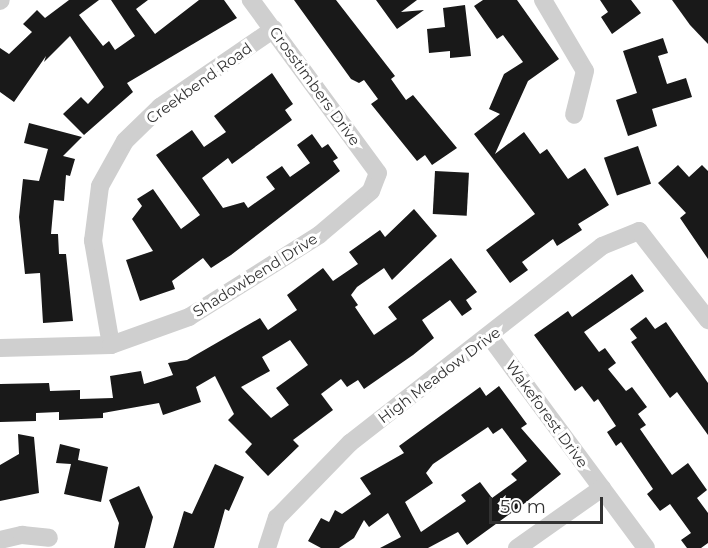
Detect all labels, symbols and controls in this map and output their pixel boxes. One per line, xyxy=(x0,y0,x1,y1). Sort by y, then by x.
street label: Crosstimbers Drive xyxy=(266,23,364,149)
street label: Creekbend Road xyxy=(143,39,255,127)
street label: Shadowbend Drive xyxy=(189,229,321,321)
street label: High Meadow Drive xyxy=(374,323,504,427)
street label: Wakeforest Drive xyxy=(502,357,592,471)
scale bar xyxy=(492,485,606,523)
text: 50 m xyxy=(500,496,546,518)

